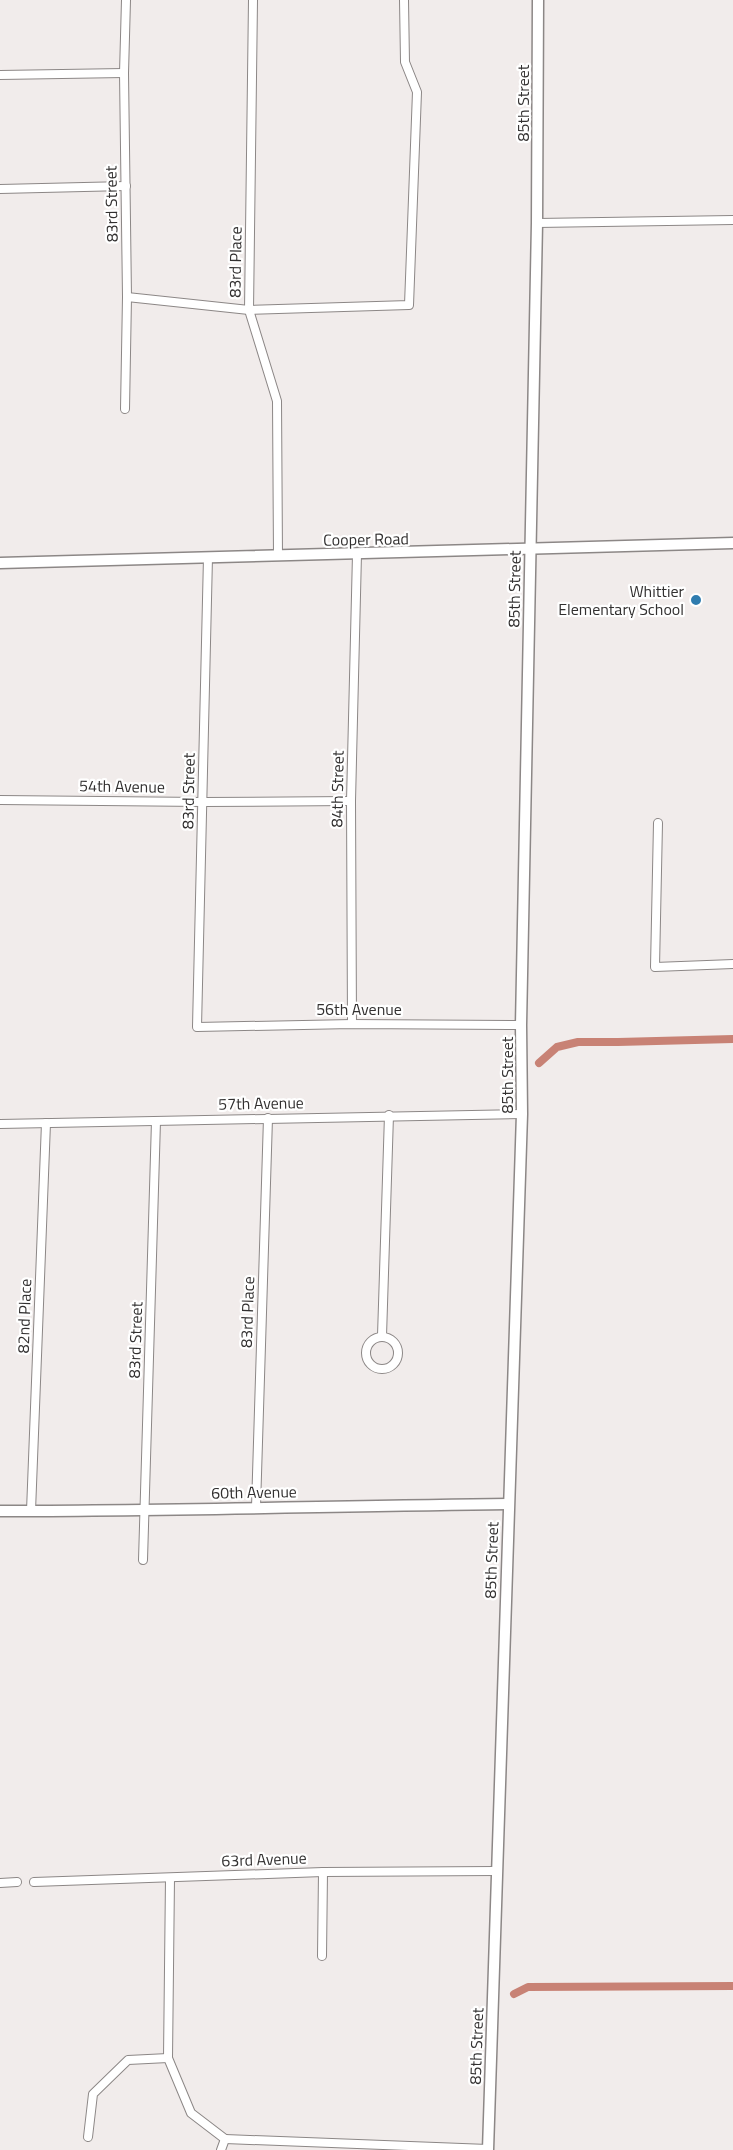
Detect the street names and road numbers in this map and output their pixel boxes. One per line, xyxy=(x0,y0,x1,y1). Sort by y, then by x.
street label: 85th Street xyxy=(511,64,535,141)
street label: 83rd Street xyxy=(98,165,124,242)
street label: 83rd Place xyxy=(222,226,248,298)
street label: Cooper Road xyxy=(323,526,409,552)
street label: 85th Street xyxy=(501,550,527,628)
street label: 84th Street xyxy=(324,750,350,828)
street label: 83rd Street xyxy=(175,752,201,829)
street label: 54th Avenue xyxy=(79,773,165,799)
street label: 56th Avenue xyxy=(316,997,402,1021)
street label: 85th Street xyxy=(495,1036,519,1113)
street label: 57th Avenue xyxy=(218,1090,304,1116)
street label: 83rd Place xyxy=(234,1276,260,1348)
street label: 82nd Place xyxy=(11,1278,37,1354)
street label: 83rd Street xyxy=(122,1301,148,1379)
street label: 60th Avenue xyxy=(211,1479,297,1505)
street label: 85th Street xyxy=(478,1521,504,1599)
street label: 63rd Avenue xyxy=(221,1846,307,1872)
street label: 85th Street xyxy=(463,2007,489,2085)

